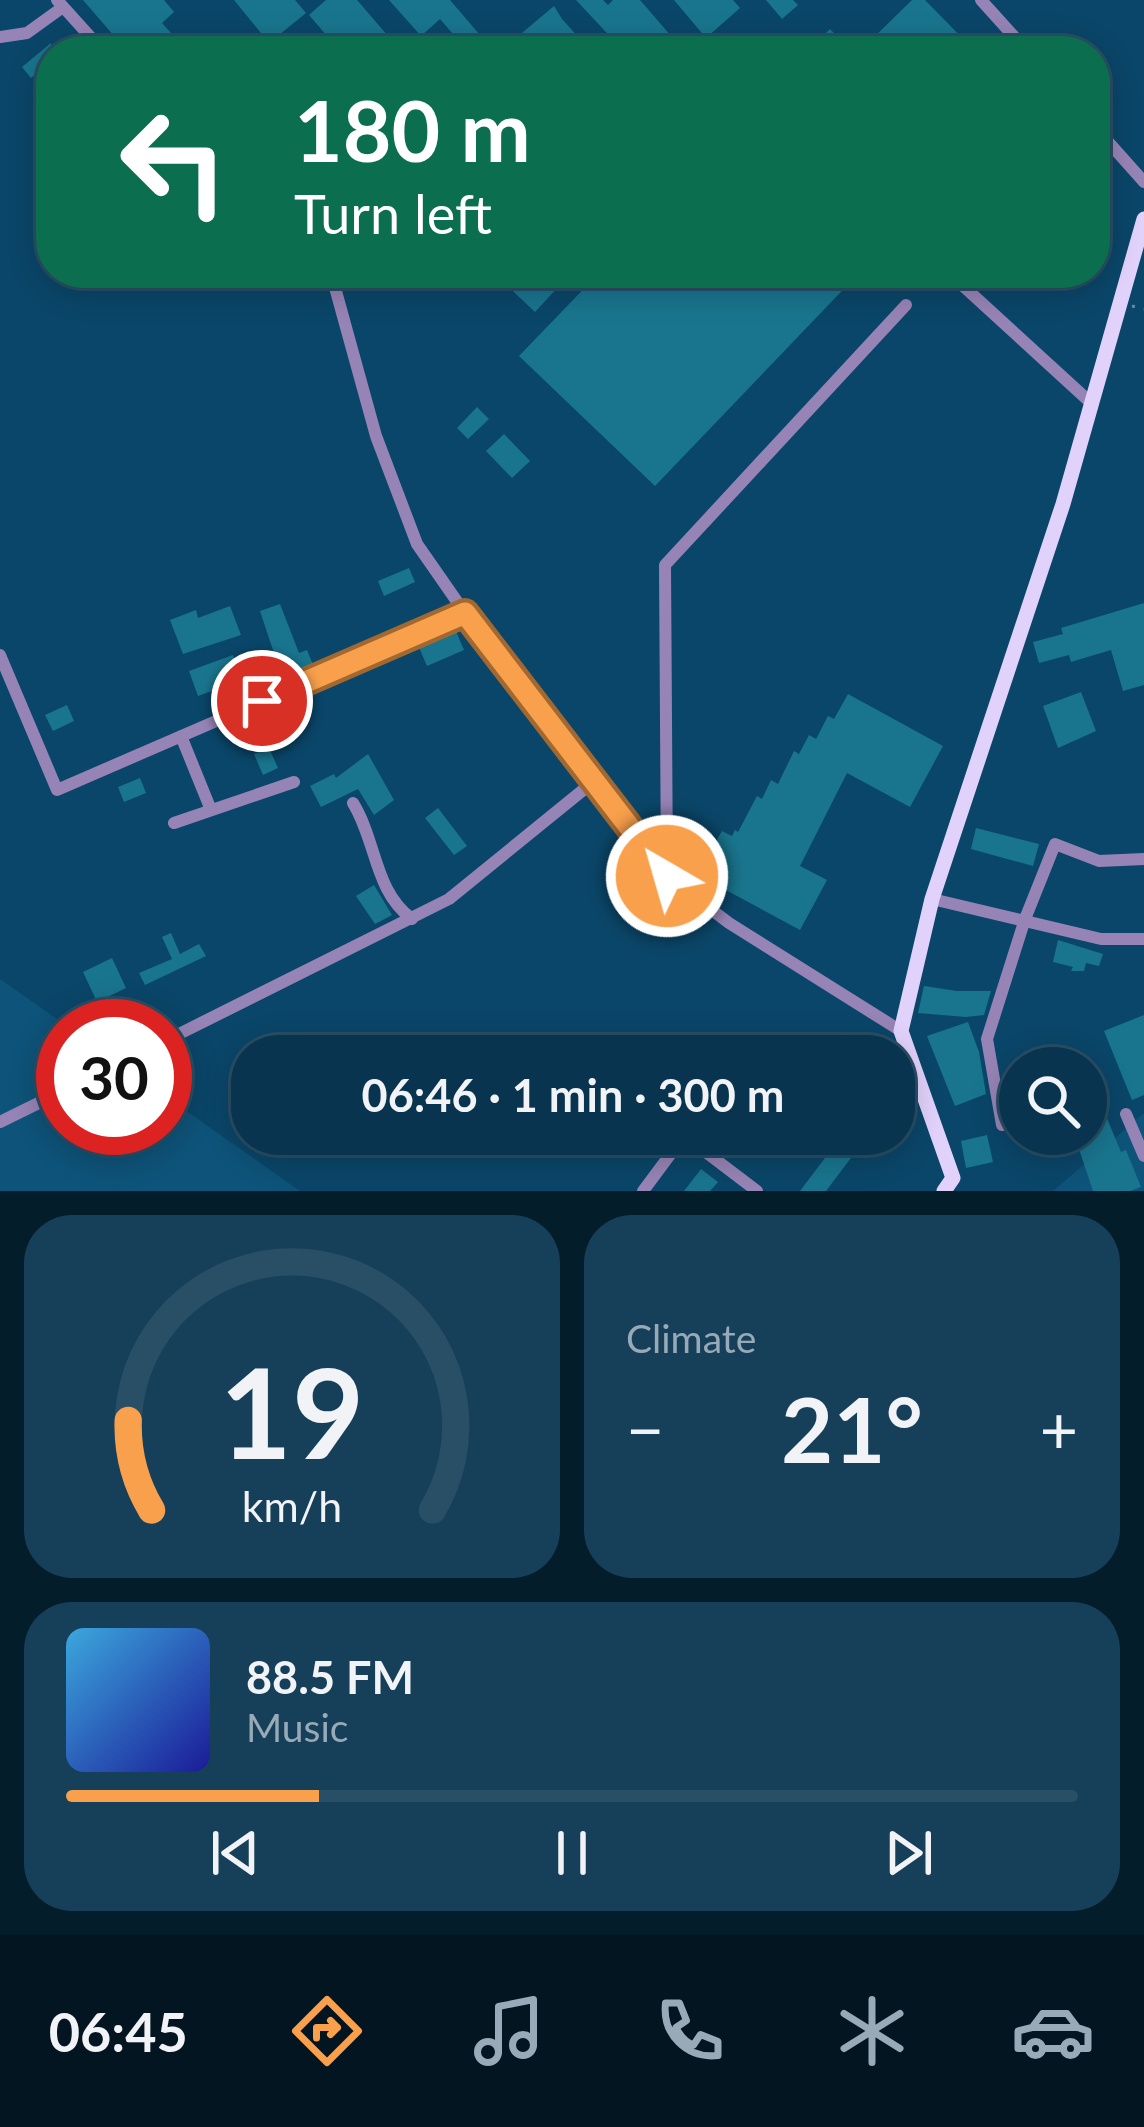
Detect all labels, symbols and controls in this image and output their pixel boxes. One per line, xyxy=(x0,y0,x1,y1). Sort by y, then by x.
text: 180 m xyxy=(294,79,531,180)
icon: left xyxy=(96,84,252,240)
text: Turn left xyxy=(294,181,492,246)
pin xyxy=(211,650,313,752)
icon: arrive xyxy=(229,668,295,734)
position arrow xyxy=(604,813,730,939)
speed limit sign: 30 xyxy=(36,999,192,1155)
map controls xyxy=(999,1047,1107,1155)
button: search xyxy=(999,1047,1107,1155)
text: 06:46 · 1 min · 300 m xyxy=(362,1068,784,1122)
text: Climate xyxy=(626,1315,756,1361)
text: 19 xyxy=(220,1336,364,1486)
text: 21° xyxy=(781,1374,923,1482)
text: − xyxy=(626,1389,664,1468)
text: + xyxy=(1040,1389,1078,1468)
text: km/h xyxy=(242,1479,342,1530)
text: 88.5 FM xyxy=(246,1650,414,1704)
text: Music xyxy=(246,1704,348,1750)
icon: previous xyxy=(202,1820,268,1886)
icon: pause xyxy=(539,1820,605,1886)
icon: next xyxy=(876,1820,942,1886)
icon: directions xyxy=(285,1989,369,2073)
icon: music xyxy=(467,1989,551,2073)
icon: phone xyxy=(648,1989,732,2073)
icon: climate xyxy=(830,1989,914,2073)
icon: car xyxy=(1011,1989,1095,2073)
text: 06:45 xyxy=(49,1999,188,2064)

